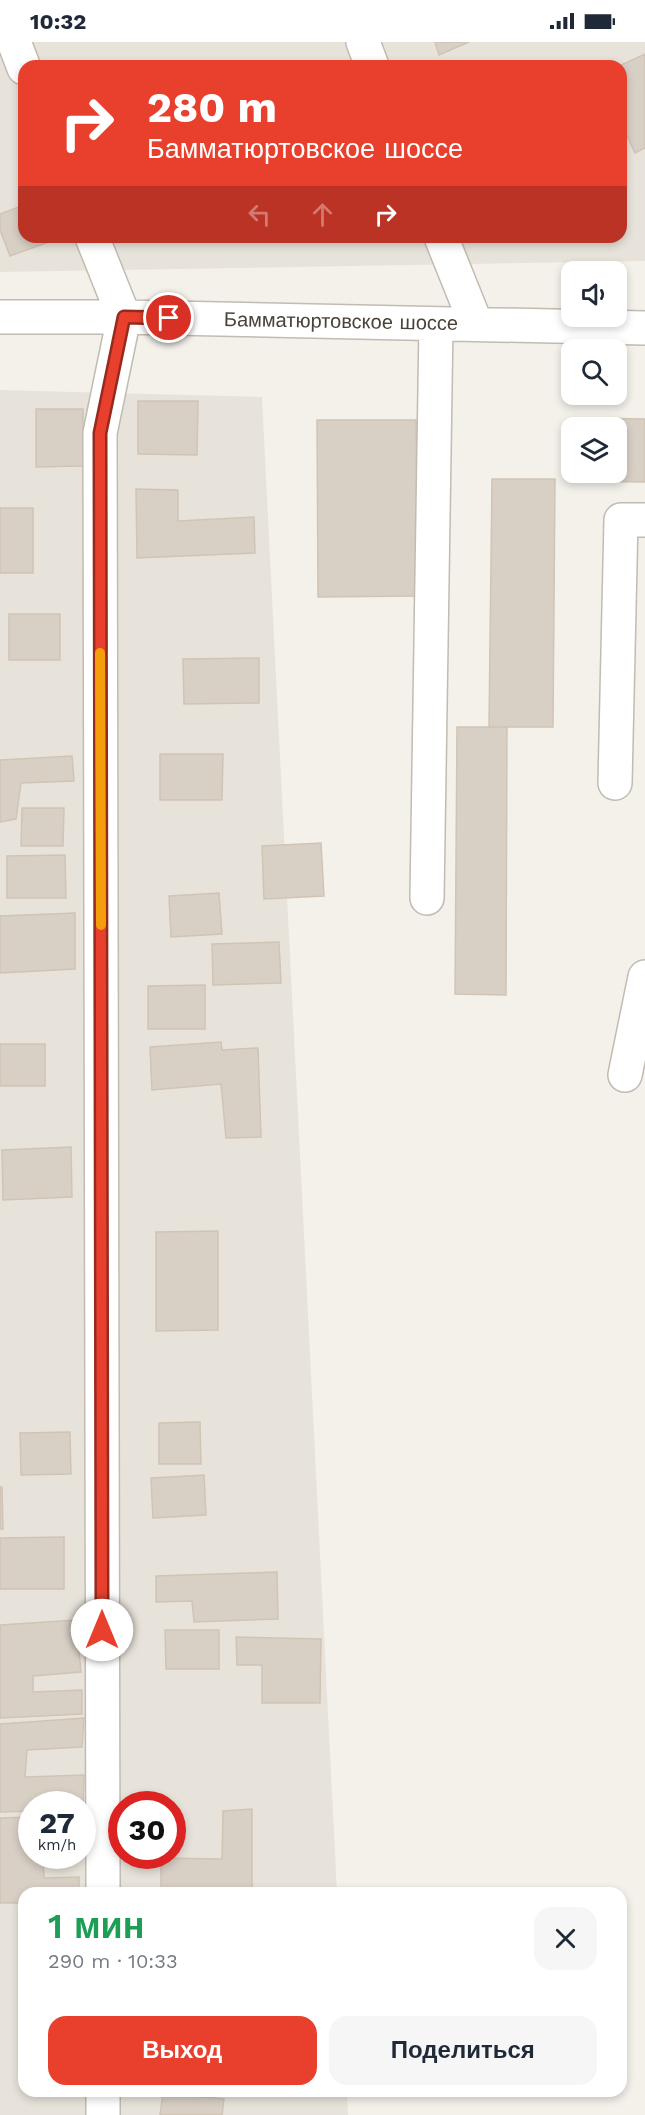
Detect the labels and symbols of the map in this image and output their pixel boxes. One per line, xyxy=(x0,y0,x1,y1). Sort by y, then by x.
pin xyxy=(143,292,194,343)
street label: Бамматюртовское шоссе xyxy=(224,307,458,335)
position arrow xyxy=(70,1598,134,1662)
speed limit sign: 30 xyxy=(108,1791,186,1869)

